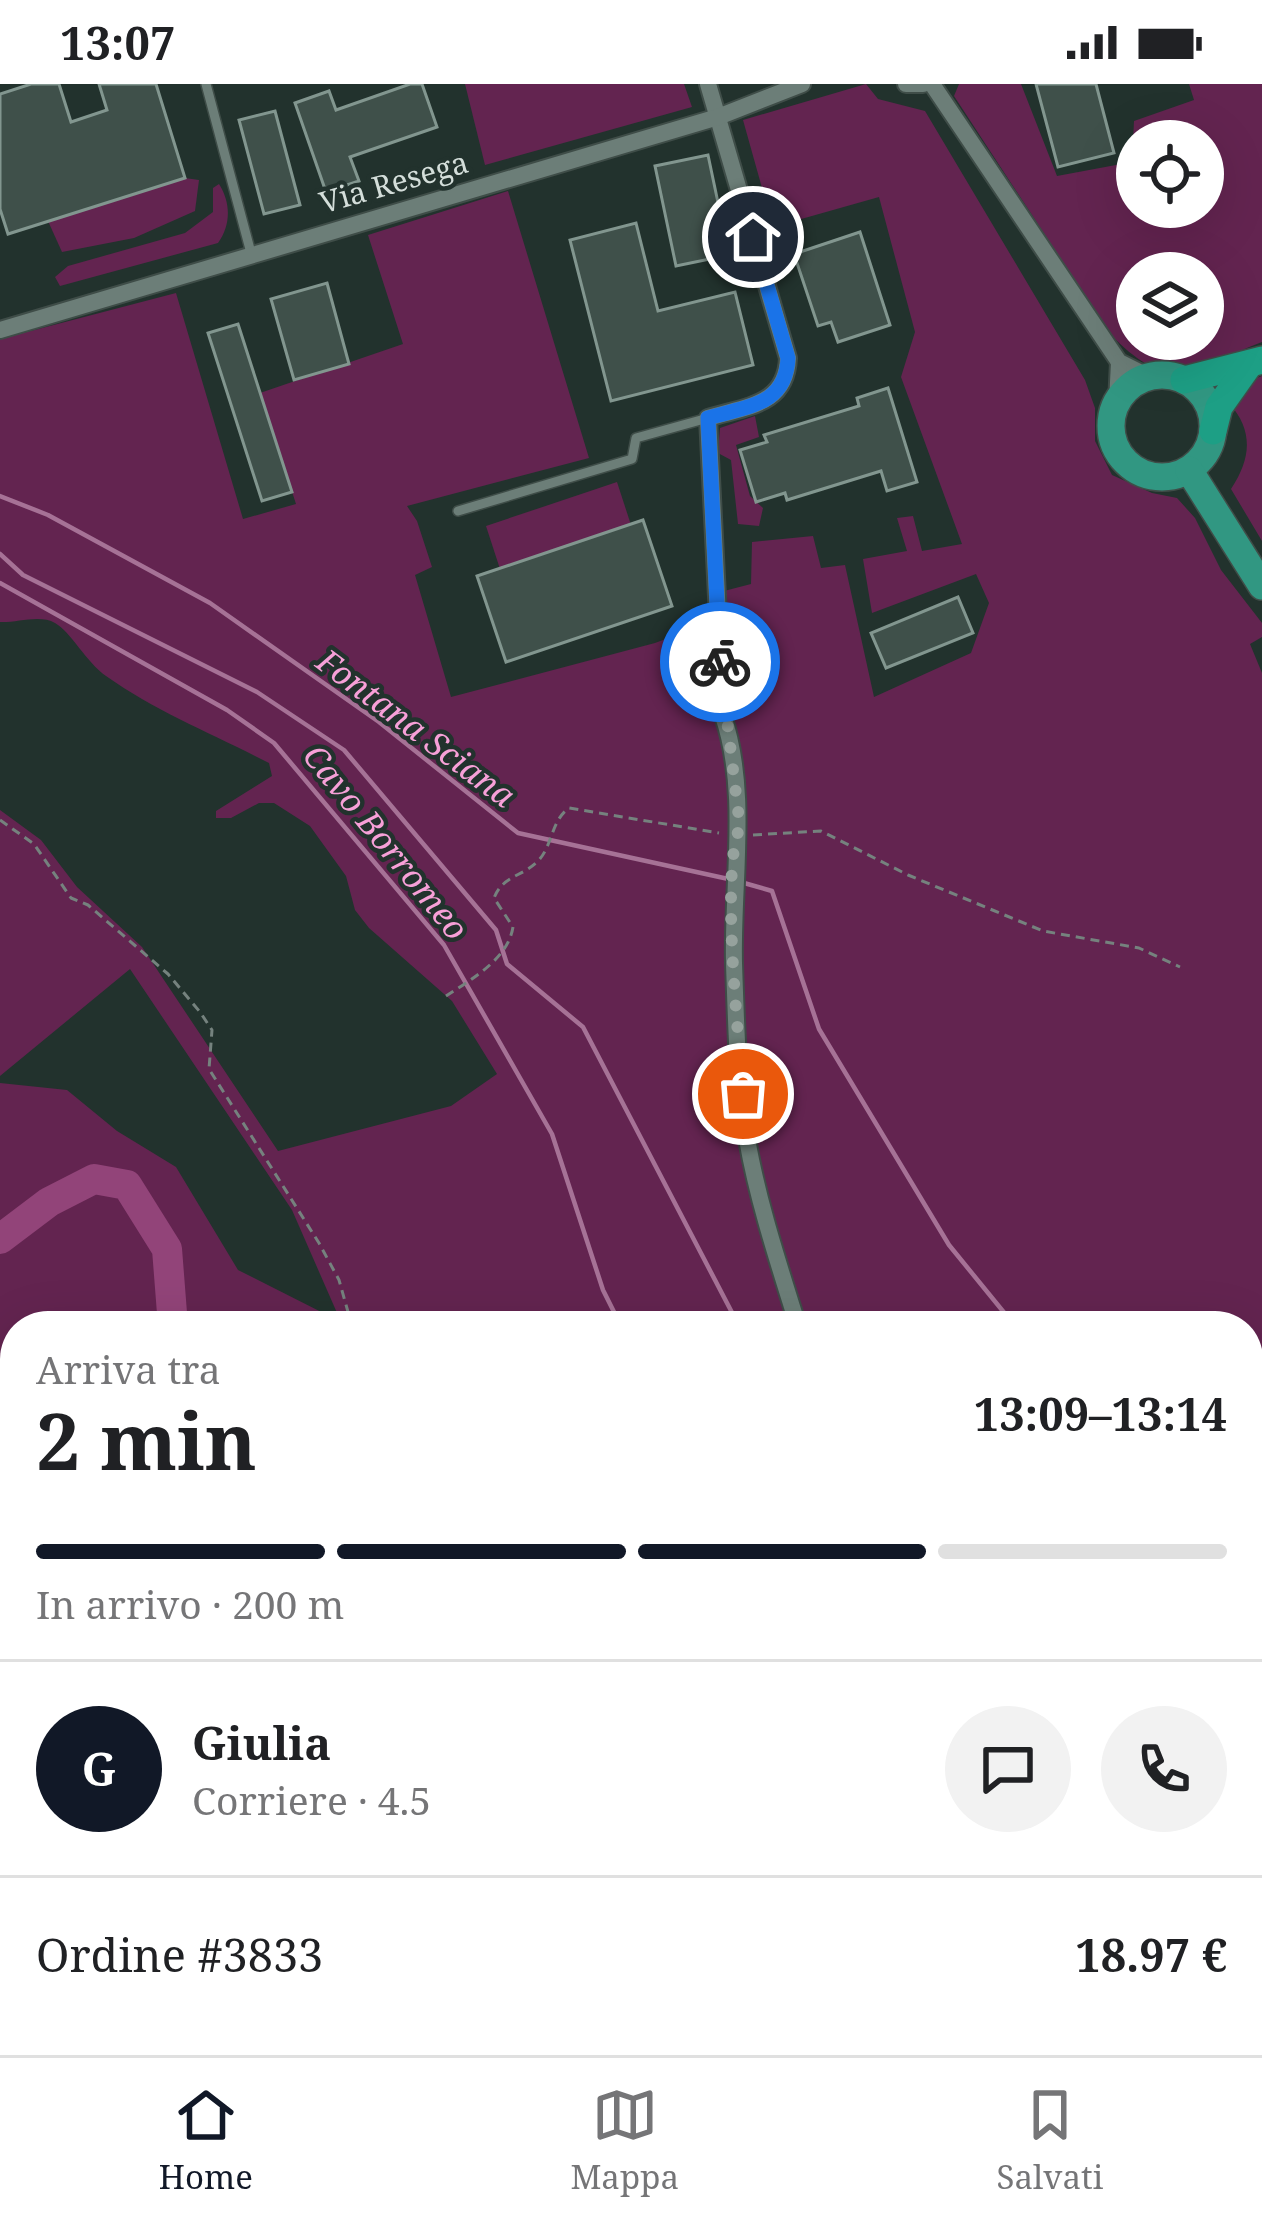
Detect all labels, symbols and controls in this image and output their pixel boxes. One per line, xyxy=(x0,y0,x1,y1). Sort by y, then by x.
text: 13:07 xyxy=(60,12,175,73)
map controls xyxy=(1116,120,1224,360)
button: locate xyxy=(1116,120,1224,228)
street label: Via Resega xyxy=(314,141,473,222)
pin xyxy=(702,186,804,288)
icon: home xyxy=(720,204,786,270)
button: layers xyxy=(1116,252,1224,360)
courier xyxy=(660,602,780,722)
icon: bike xyxy=(687,629,753,695)
water label: Fontana Sciana xyxy=(307,638,525,817)
water label: Cavo Borromeo xyxy=(294,734,479,949)
pin xyxy=(692,1043,794,1145)
icon: bag xyxy=(710,1061,776,1127)
text: Arriva tra xyxy=(36,1342,221,1395)
text: 13:09–13:14 xyxy=(974,1383,1227,1444)
text: 2 min xyxy=(36,1387,257,1493)
text: In arrivo · 200 m xyxy=(36,1577,344,1630)
button: chat xyxy=(945,1706,1071,1832)
button: phone xyxy=(1101,1706,1227,1832)
text: Giulia xyxy=(192,1712,331,1773)
text: G xyxy=(82,1738,116,1799)
text: Corriere · 4.5 xyxy=(192,1773,431,1826)
text: Ordine #3833 xyxy=(36,1924,323,1985)
text: 18.97 € xyxy=(1075,1924,1227,1985)
tab: Home xyxy=(159,2082,253,2199)
tab: Mappa xyxy=(570,2082,679,2199)
tab: Salvati xyxy=(997,2082,1103,2199)

